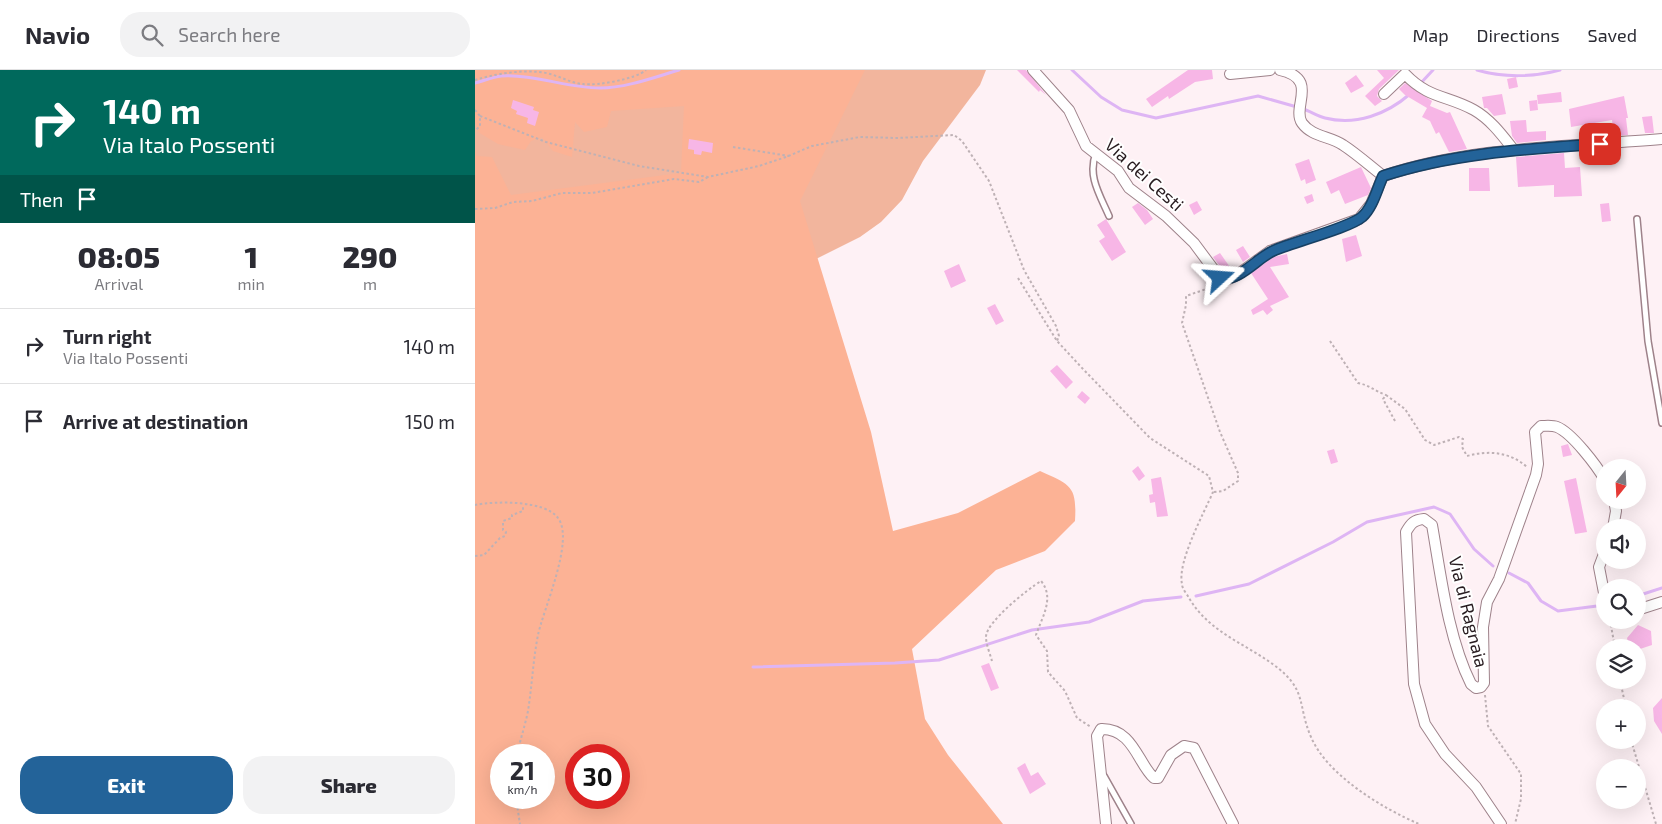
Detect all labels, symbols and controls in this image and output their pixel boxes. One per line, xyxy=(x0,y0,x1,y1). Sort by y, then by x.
search box xyxy=(120,12,470,57)
text: Navio xyxy=(25,20,90,49)
icon: search xyxy=(138,21,166,49)
text: Search here xyxy=(178,23,280,46)
text: Map xyxy=(1412,24,1449,46)
text: Directions xyxy=(1477,24,1560,46)
text: Saved xyxy=(1588,24,1637,46)
text: 140 m xyxy=(103,89,201,131)
icon: right xyxy=(20,90,85,155)
pin xyxy=(1579,123,1621,165)
icon: arrive xyxy=(1586,130,1614,158)
text: Via Italo Possenti xyxy=(103,131,275,157)
street label: Via dei Cesti xyxy=(1101,133,1189,215)
icon: arrive xyxy=(73,185,101,213)
text: Then xyxy=(20,188,63,211)
text: 08:05 xyxy=(78,238,160,274)
text: 1 xyxy=(244,238,258,274)
text: 290 xyxy=(342,238,398,274)
position arrow xyxy=(1193,251,1245,303)
text: Arrival xyxy=(94,274,143,293)
text: min xyxy=(238,274,265,293)
text: m xyxy=(363,274,377,293)
text: Turn right xyxy=(63,325,151,348)
icon: right xyxy=(20,332,48,360)
text: 140 m xyxy=(403,335,455,358)
text: Via Italo Possenti xyxy=(63,348,188,367)
icon: arrive xyxy=(20,407,48,435)
text: Arrive at destination xyxy=(63,410,248,433)
text: 150 m xyxy=(405,410,455,433)
north arrow xyxy=(1596,459,1646,509)
map controls xyxy=(1596,459,1646,809)
button: sound xyxy=(1596,519,1646,569)
street label: Via di Ragnaia xyxy=(1445,554,1493,670)
button: search xyxy=(1596,579,1646,629)
button: layers xyxy=(1596,639,1646,689)
button: + xyxy=(1596,699,1646,749)
speed limit sign: 30 xyxy=(565,744,630,809)
text: 21 xyxy=(510,755,535,785)
button: Exit xyxy=(20,756,233,814)
button: Share xyxy=(243,756,455,814)
button: − xyxy=(1596,759,1646,809)
text: km/h xyxy=(508,782,537,796)

